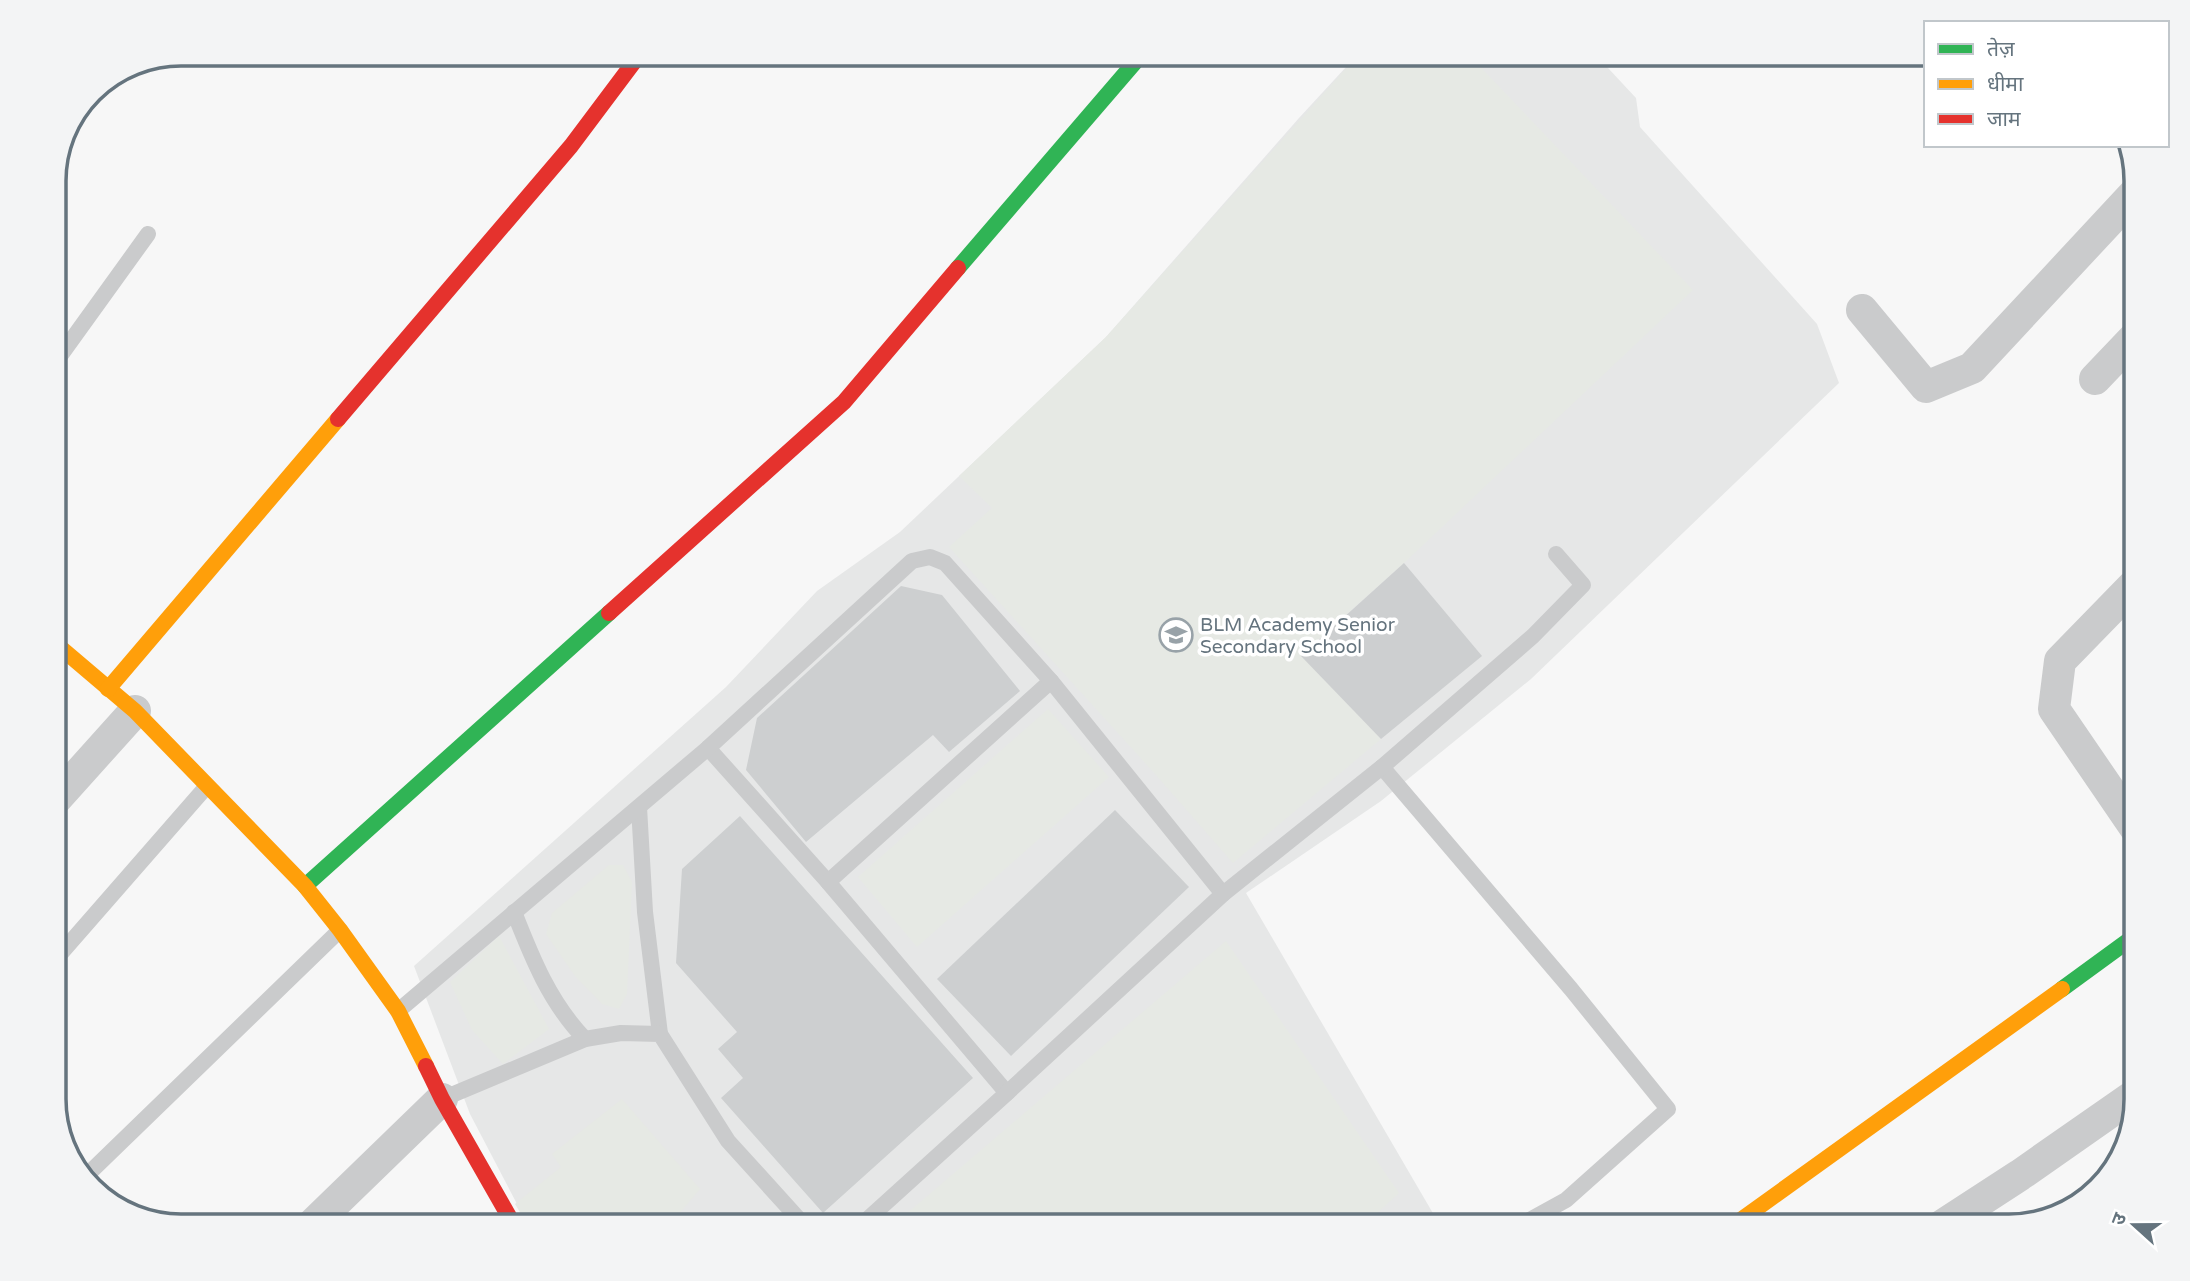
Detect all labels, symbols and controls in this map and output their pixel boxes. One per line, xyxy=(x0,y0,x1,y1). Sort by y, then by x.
legend xyxy=(1924,21,2169,147)
text: तेज़ xyxy=(1987,37,2015,62)
text: धीमा xyxy=(1987,72,2024,97)
text: जाम xyxy=(1987,107,2021,132)
place label: BLM Academy Senior Secondary School xyxy=(1200,614,1396,658)
school or university icon: BLM Academy Senior Secondary School xyxy=(1157,616,1195,654)
north arrow xyxy=(2099,1190,2169,1260)
text: उ xyxy=(2107,1209,2132,1228)

